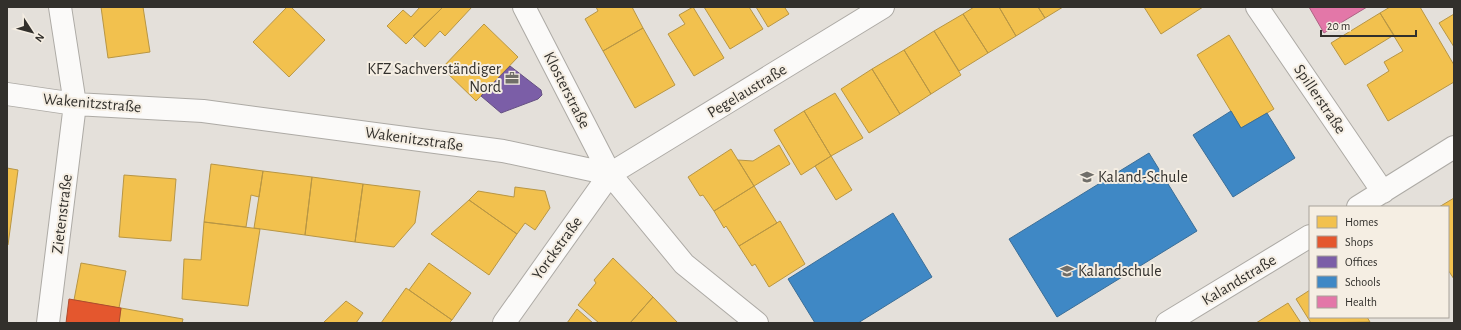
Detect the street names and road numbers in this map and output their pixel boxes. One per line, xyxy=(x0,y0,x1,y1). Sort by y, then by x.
street label: Klosterstraße xyxy=(541,49,593,131)
street label: Pegelaustraße xyxy=(705,61,789,121)
street label: Spillerstraße xyxy=(1291,61,1349,137)
street label: Wakenitzstraße xyxy=(42,91,142,115)
street label: Wakenitzstraße xyxy=(364,124,464,154)
street label: Zietenstraße xyxy=(49,173,75,255)
street label: Yorckstraße xyxy=(529,214,585,282)
street label: Kalandstraße xyxy=(1199,252,1279,308)

